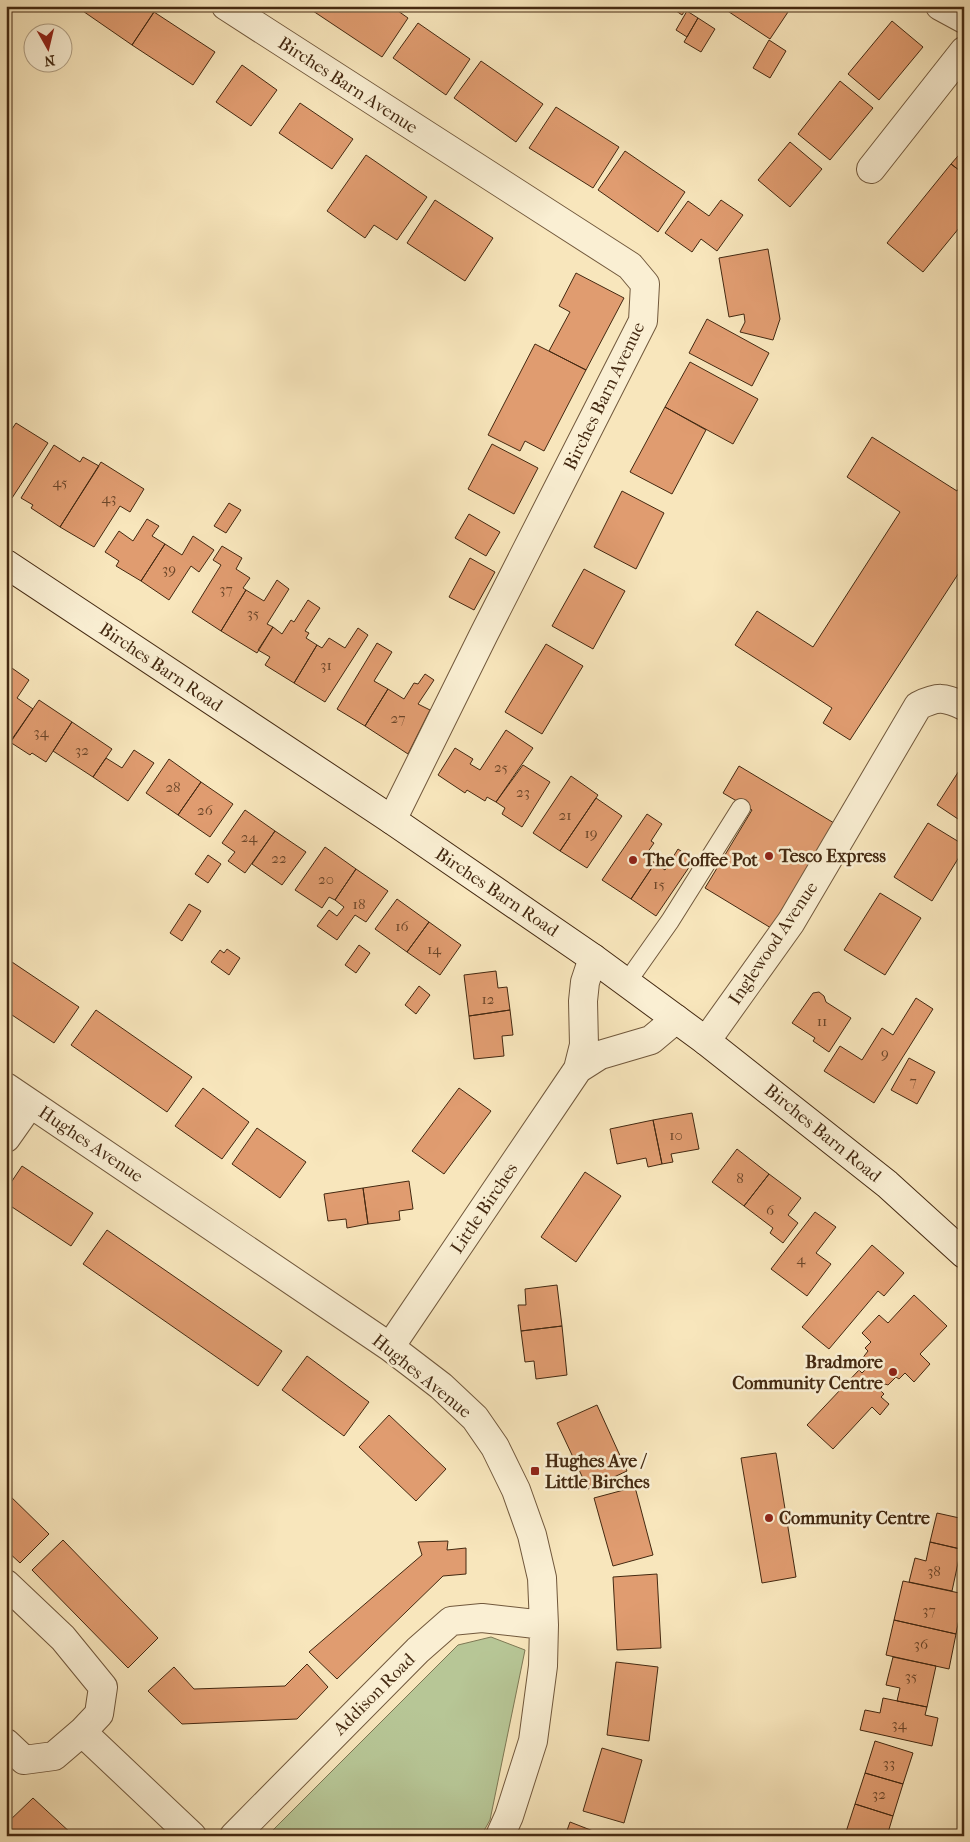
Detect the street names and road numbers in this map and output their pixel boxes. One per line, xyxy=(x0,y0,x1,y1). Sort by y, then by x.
street label: Birches Barn Avenue xyxy=(274,32,421,138)
street label: Birches Barn Avenue xyxy=(560,319,649,474)
street label: Birches Barn Road xyxy=(95,618,226,716)
street label: Birches Barn Road xyxy=(431,843,562,941)
street label: Inglewood Avenue xyxy=(725,878,822,1009)
street label: Birches Barn Road xyxy=(760,1080,885,1187)
street label: Hughes Avenue xyxy=(35,1102,147,1187)
street label: Little Birches xyxy=(446,1159,523,1257)
street label: Hughes Avenue xyxy=(368,1330,476,1423)
street label: Addison Road xyxy=(329,1649,420,1740)

